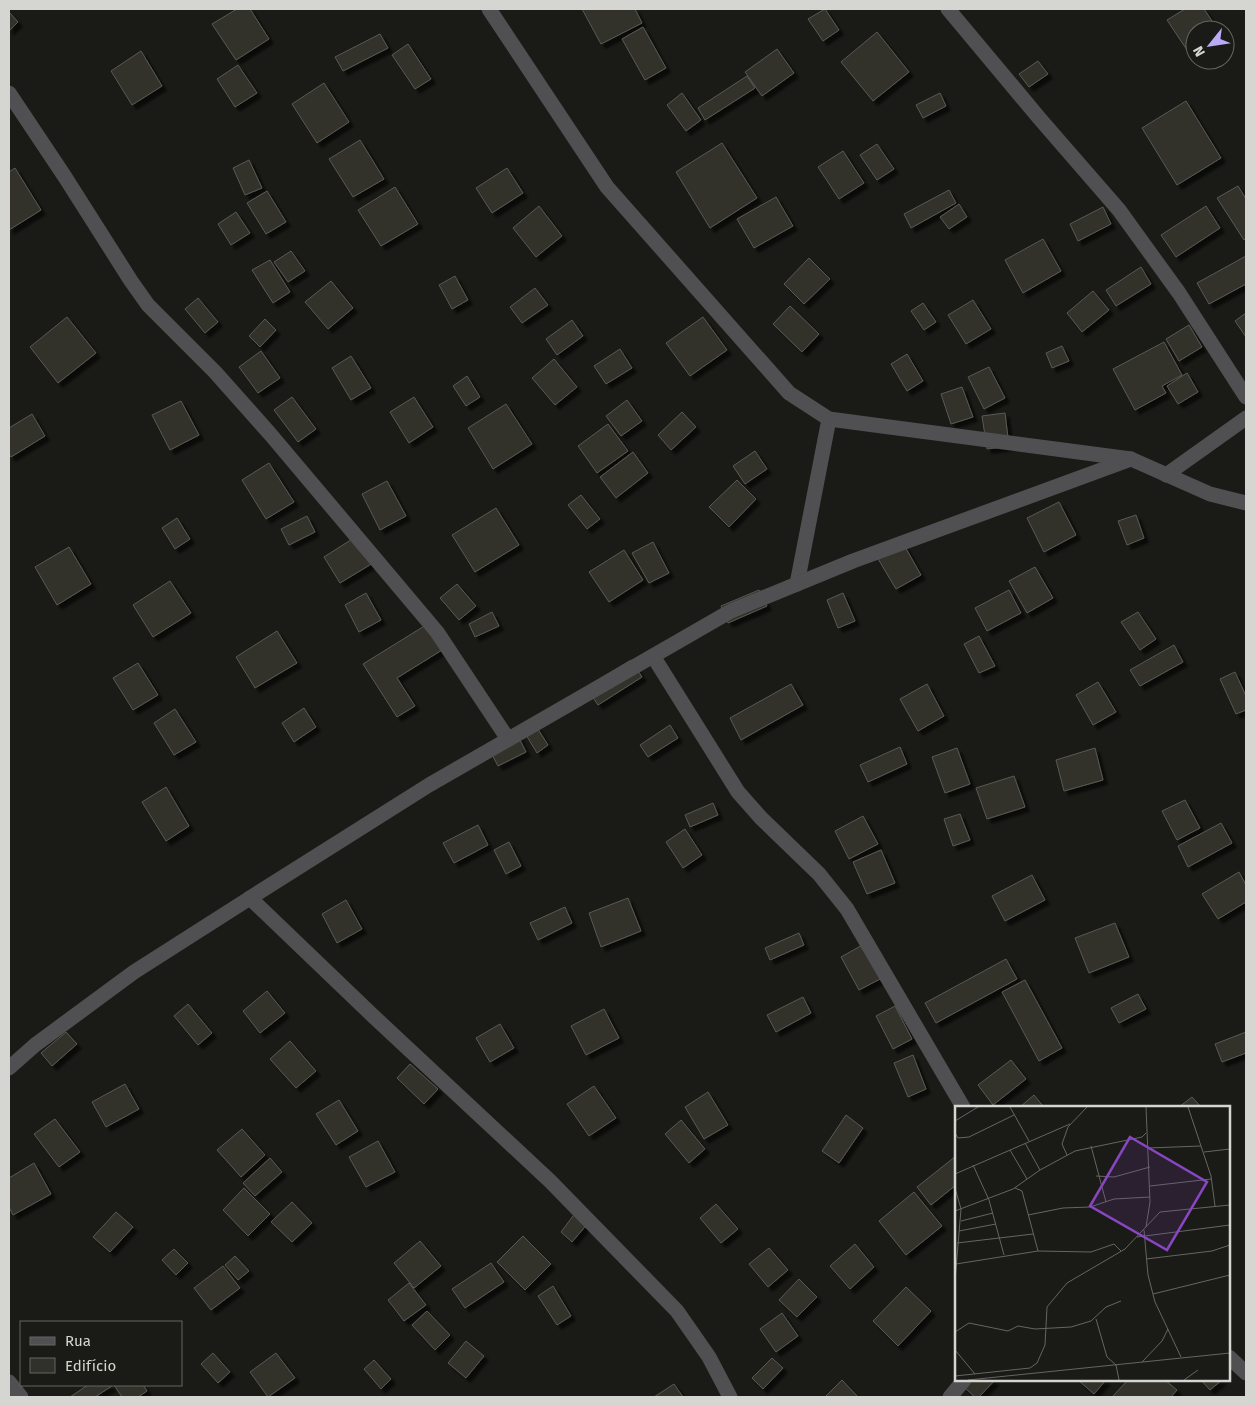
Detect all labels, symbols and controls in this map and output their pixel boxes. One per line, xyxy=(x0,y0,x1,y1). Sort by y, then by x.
north arrow xyxy=(1185,20,1235,70)
text: N xyxy=(1189,43,1209,60)
inset map xyxy=(955,1106,1230,1381)
legend xyxy=(20,1321,182,1386)
text: Rua xyxy=(65,1332,91,1350)
text: Edifício xyxy=(65,1357,116,1375)

